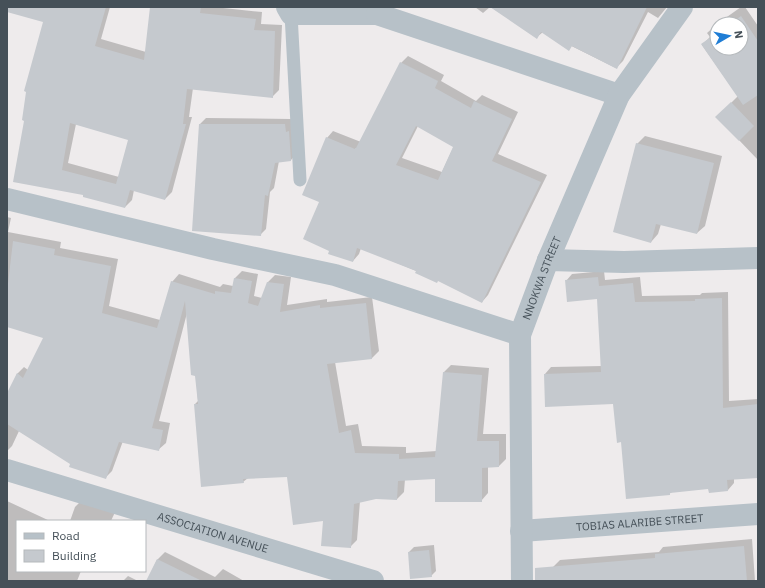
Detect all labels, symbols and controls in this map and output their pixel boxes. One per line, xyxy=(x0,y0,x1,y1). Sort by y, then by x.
north arrow xyxy=(709,16,749,56)
text: N xyxy=(731,29,746,39)
street label: NNOKWA STREET xyxy=(519,233,565,322)
street label: ASSOCIATION AVENUE xyxy=(156,509,270,556)
street label: TOBIAS ALARIBE STREET xyxy=(575,511,705,534)
legend xyxy=(16,520,146,572)
text: Road xyxy=(52,528,80,543)
text: Building xyxy=(52,548,97,563)

